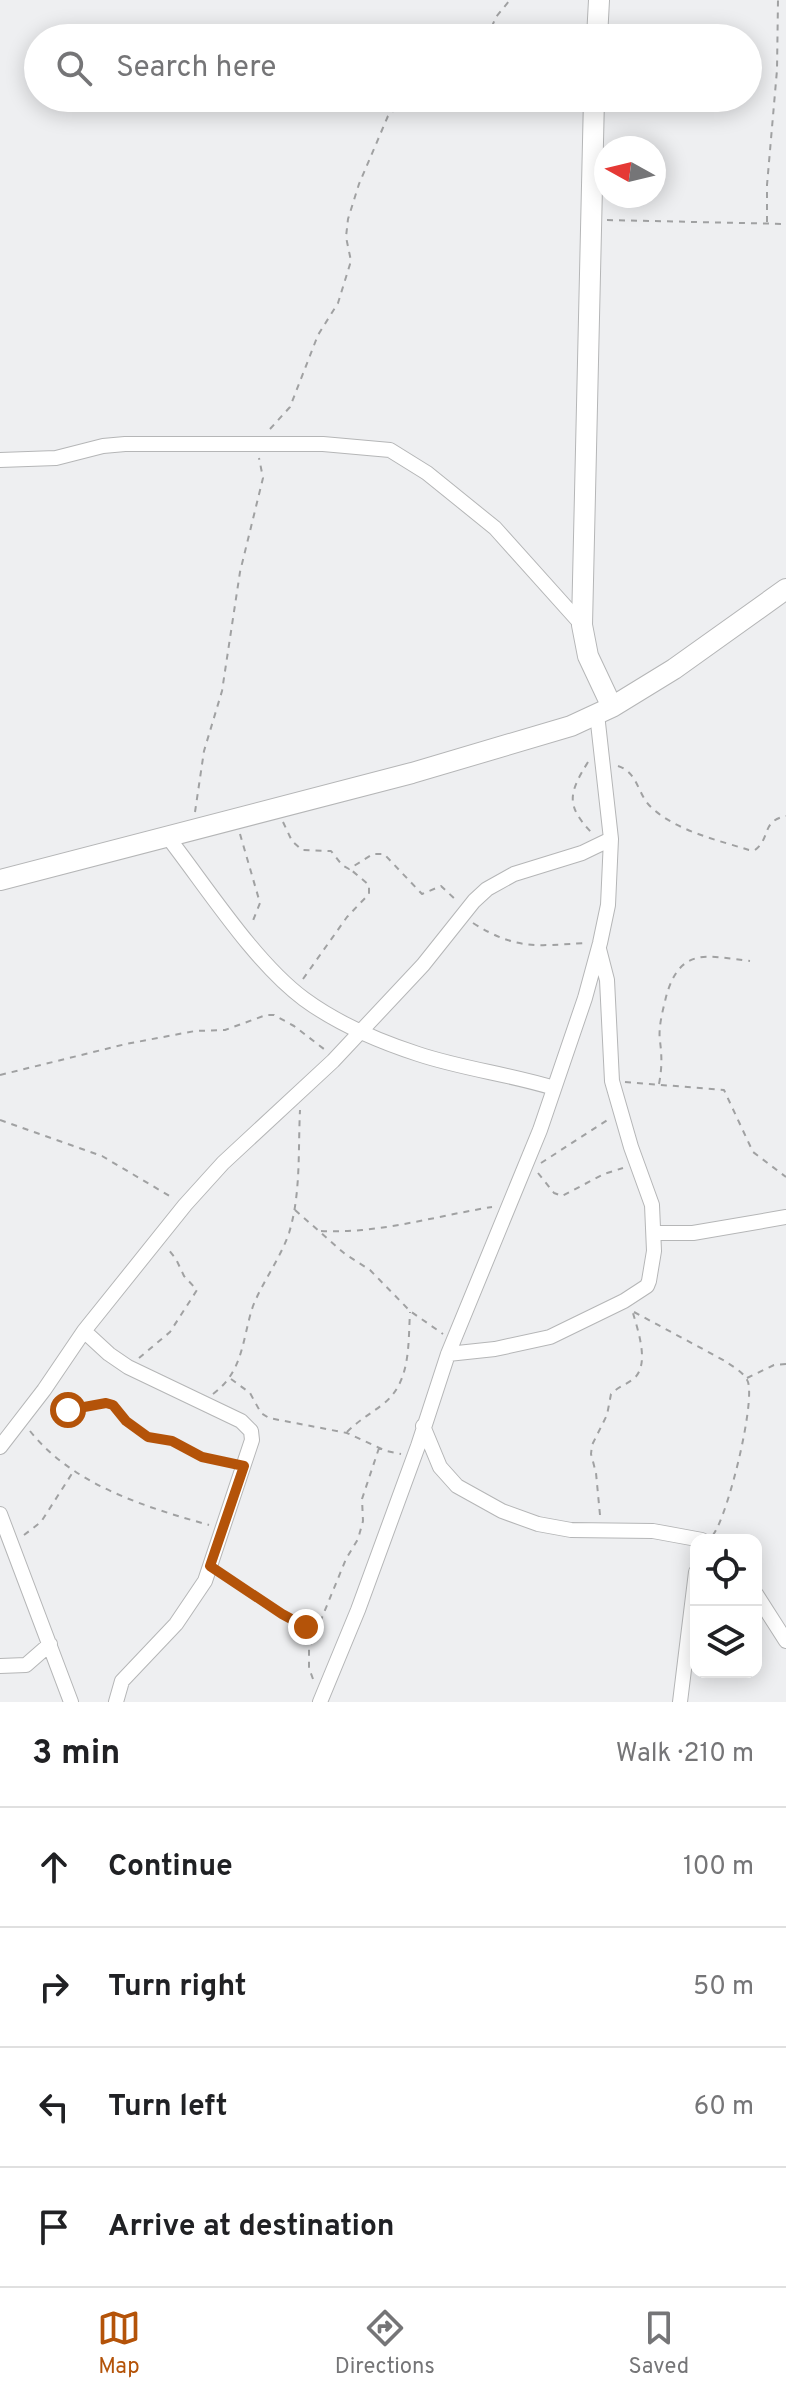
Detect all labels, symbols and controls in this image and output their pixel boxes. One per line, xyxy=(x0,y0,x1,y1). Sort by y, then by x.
search box xyxy=(24,24,762,112)
icon: search xyxy=(52,46,96,90)
text: Search here xyxy=(116,50,276,87)
north arrow xyxy=(594,136,666,208)
route start xyxy=(50,1392,86,1428)
map controls xyxy=(690,1534,762,1678)
button: locate xyxy=(690,1534,762,1606)
button: layers xyxy=(690,1606,762,1678)
route end xyxy=(288,1609,324,1645)
text: 3 min xyxy=(32,1733,120,1776)
text: Walk · 210 m xyxy=(616,1738,754,1771)
icon: ahead xyxy=(32,1845,76,1889)
text: Continue xyxy=(108,1849,233,1886)
text: 100 m xyxy=(683,1851,754,1884)
icon: right xyxy=(32,1965,76,2009)
text: Turn right xyxy=(108,1969,246,2006)
text: 50 m xyxy=(693,1971,754,2004)
icon: left xyxy=(32,2085,76,2129)
text: Turn left xyxy=(108,2089,228,2126)
text: 60 m xyxy=(694,2091,754,2124)
icon: arrive xyxy=(32,2205,76,2249)
text: Arrive at destination xyxy=(108,2209,394,2246)
tab: Map xyxy=(97,2306,141,2381)
tab: Directions xyxy=(335,2306,435,2381)
tab: Saved xyxy=(629,2306,689,2381)

